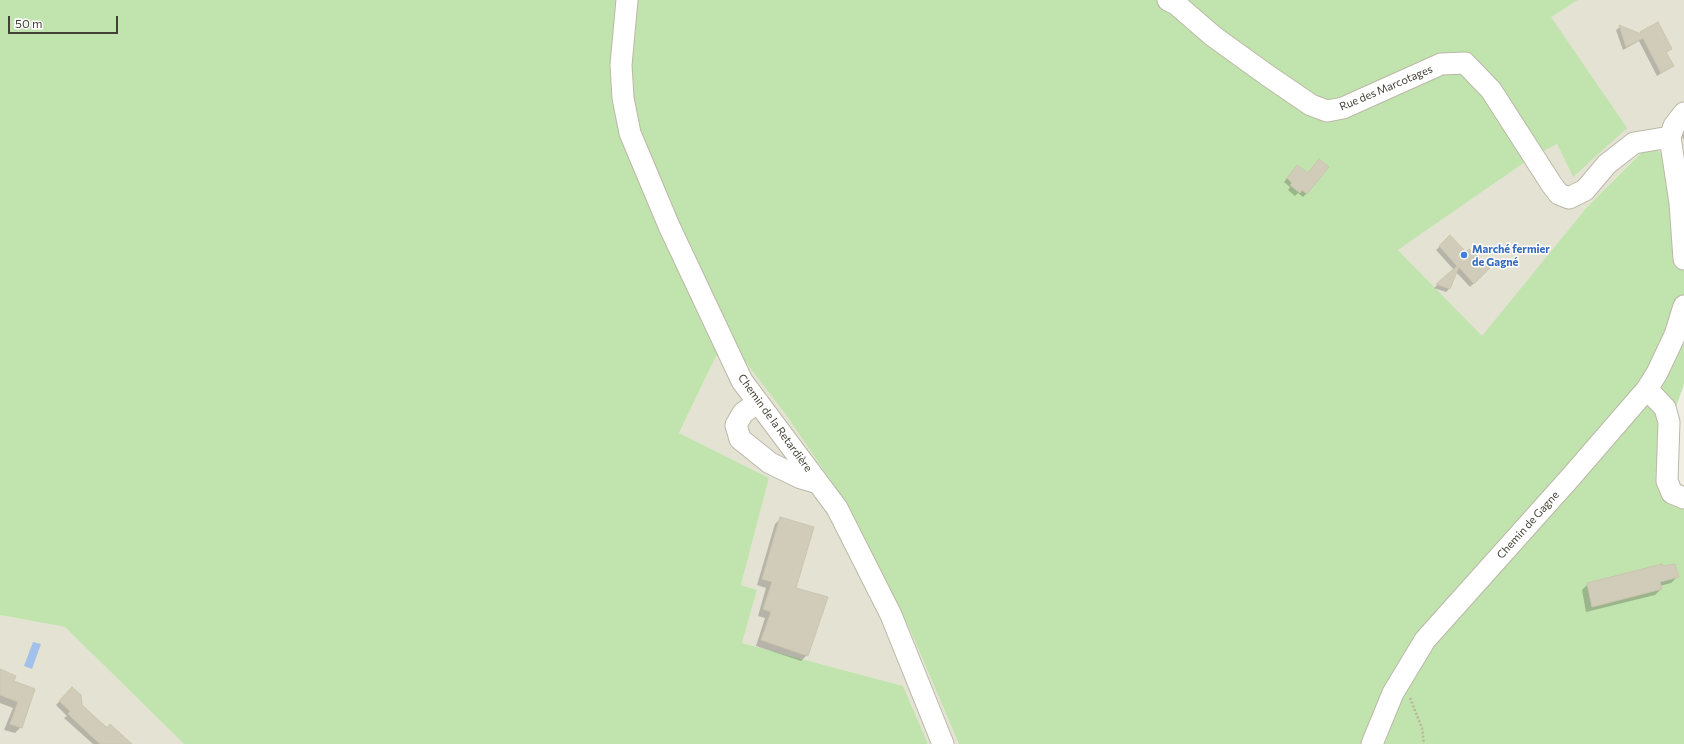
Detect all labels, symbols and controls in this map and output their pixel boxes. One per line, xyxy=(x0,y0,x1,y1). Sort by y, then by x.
scale bar xyxy=(10,8,120,34)
text: 50 m xyxy=(15,16,43,30)
street label: Rue des Marcotages xyxy=(1337,62,1435,114)
place label: Marché fermier de Gagné xyxy=(1472,242,1550,268)
marker: Marché fermier de Gagné xyxy=(1459,250,1469,260)
street label: Chemin de la Retardière xyxy=(735,372,815,474)
street label: Chemin de Gagne xyxy=(1494,488,1562,562)

